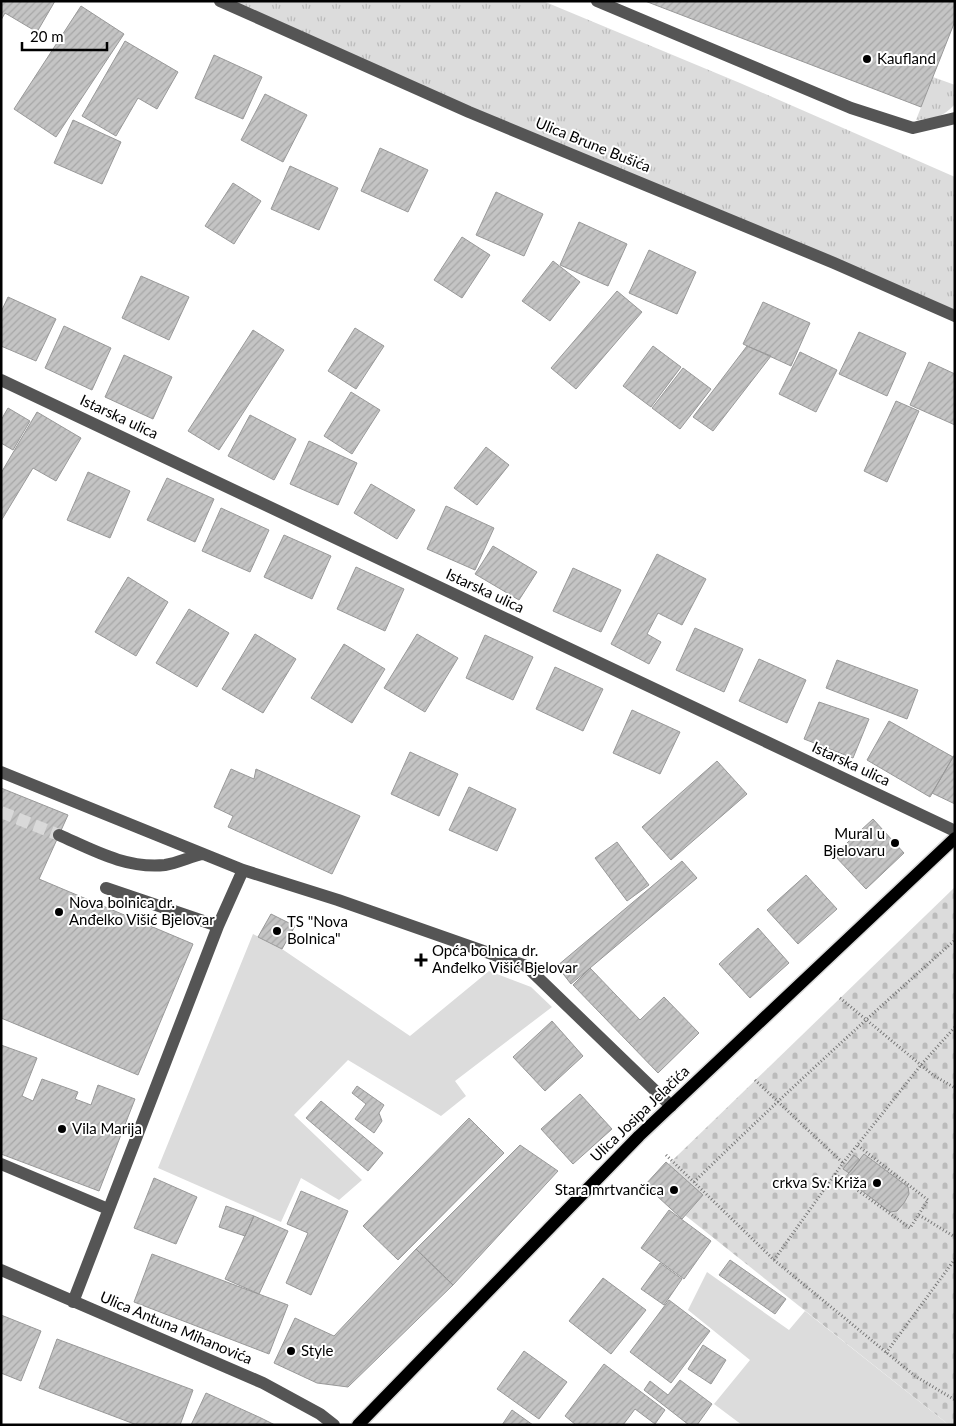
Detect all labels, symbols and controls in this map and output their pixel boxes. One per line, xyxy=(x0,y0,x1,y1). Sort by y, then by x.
scale bar xyxy=(22,20,108,52)
text: 20 m xyxy=(30,27,64,45)
place label: Kaufland xyxy=(877,49,936,67)
marker: Kaufland xyxy=(861,53,873,65)
street label: Ulica Brune Bušića xyxy=(533,113,654,175)
street label: Istarska ulica xyxy=(77,390,161,442)
street label: Istarska ulica xyxy=(443,564,527,616)
street label: Istarska ulica xyxy=(809,737,893,789)
place label: Mural u Bjelovaru xyxy=(823,824,885,859)
marker: Mural u Bjelovaru xyxy=(889,837,901,849)
place label: Nova bolnica dr. Anđelko Višić Bjelovar xyxy=(69,893,215,928)
marker: Nova bolnica dr. Anđelko Višić Bjelovar xyxy=(53,906,65,918)
place label: TS "Nova Bolnica" xyxy=(287,912,348,947)
marker: TS "Nova Bolnica" xyxy=(271,925,283,937)
place label: Opća bolnica dr. Anđelko Višić Bjelovar xyxy=(432,941,578,976)
marker: Opća bolnica dr. Anđelko Višić Bjelovar xyxy=(414,953,428,967)
street label: Ulica Josipa Jelačića xyxy=(586,1062,692,1165)
place label: Vila Marija xyxy=(72,1119,142,1137)
marker: Vila Marija xyxy=(56,1123,68,1135)
place label: crkva Sv. Križa xyxy=(772,1173,867,1191)
marker: crkva Sv. Križa xyxy=(871,1177,883,1189)
place label: Stara mrtvančica xyxy=(555,1180,664,1198)
marker: Stara mrtvančica xyxy=(668,1184,680,1196)
street label: Ulica Antuna Mihanovića xyxy=(98,1287,255,1367)
place label: Style xyxy=(301,1341,333,1359)
marker: Style xyxy=(285,1345,297,1357)

